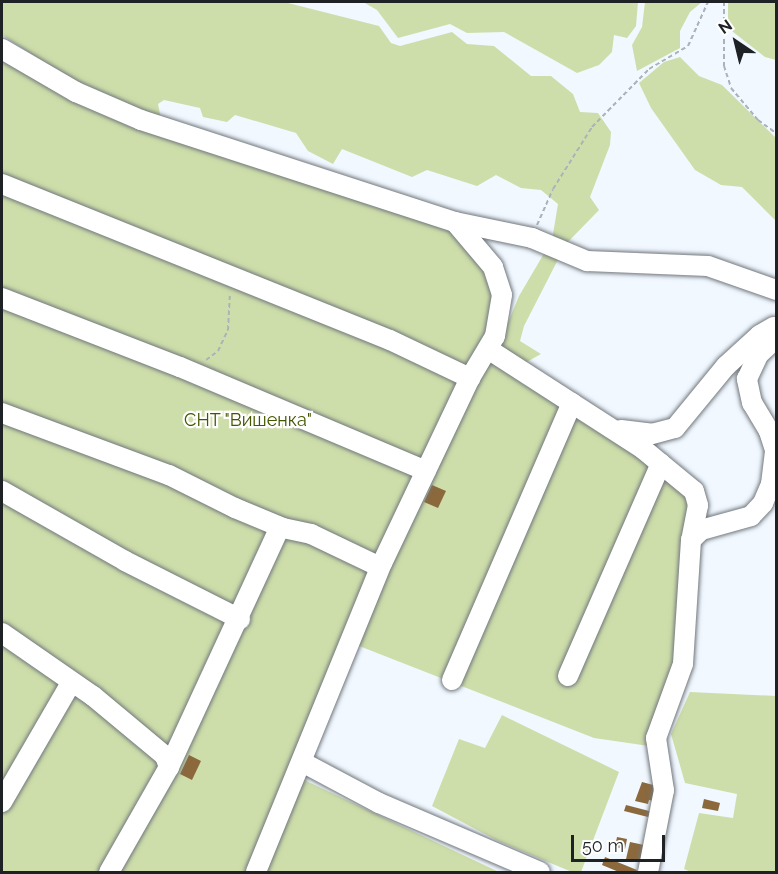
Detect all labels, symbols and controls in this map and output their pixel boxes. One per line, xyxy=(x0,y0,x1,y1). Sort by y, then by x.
north arrow xyxy=(706,12,766,72)
text: N xyxy=(715,16,736,38)
park label: СНТ "Вишенка" xyxy=(184,409,312,431)
scale bar xyxy=(574,823,668,861)
text: 50 m xyxy=(582,835,624,856)

